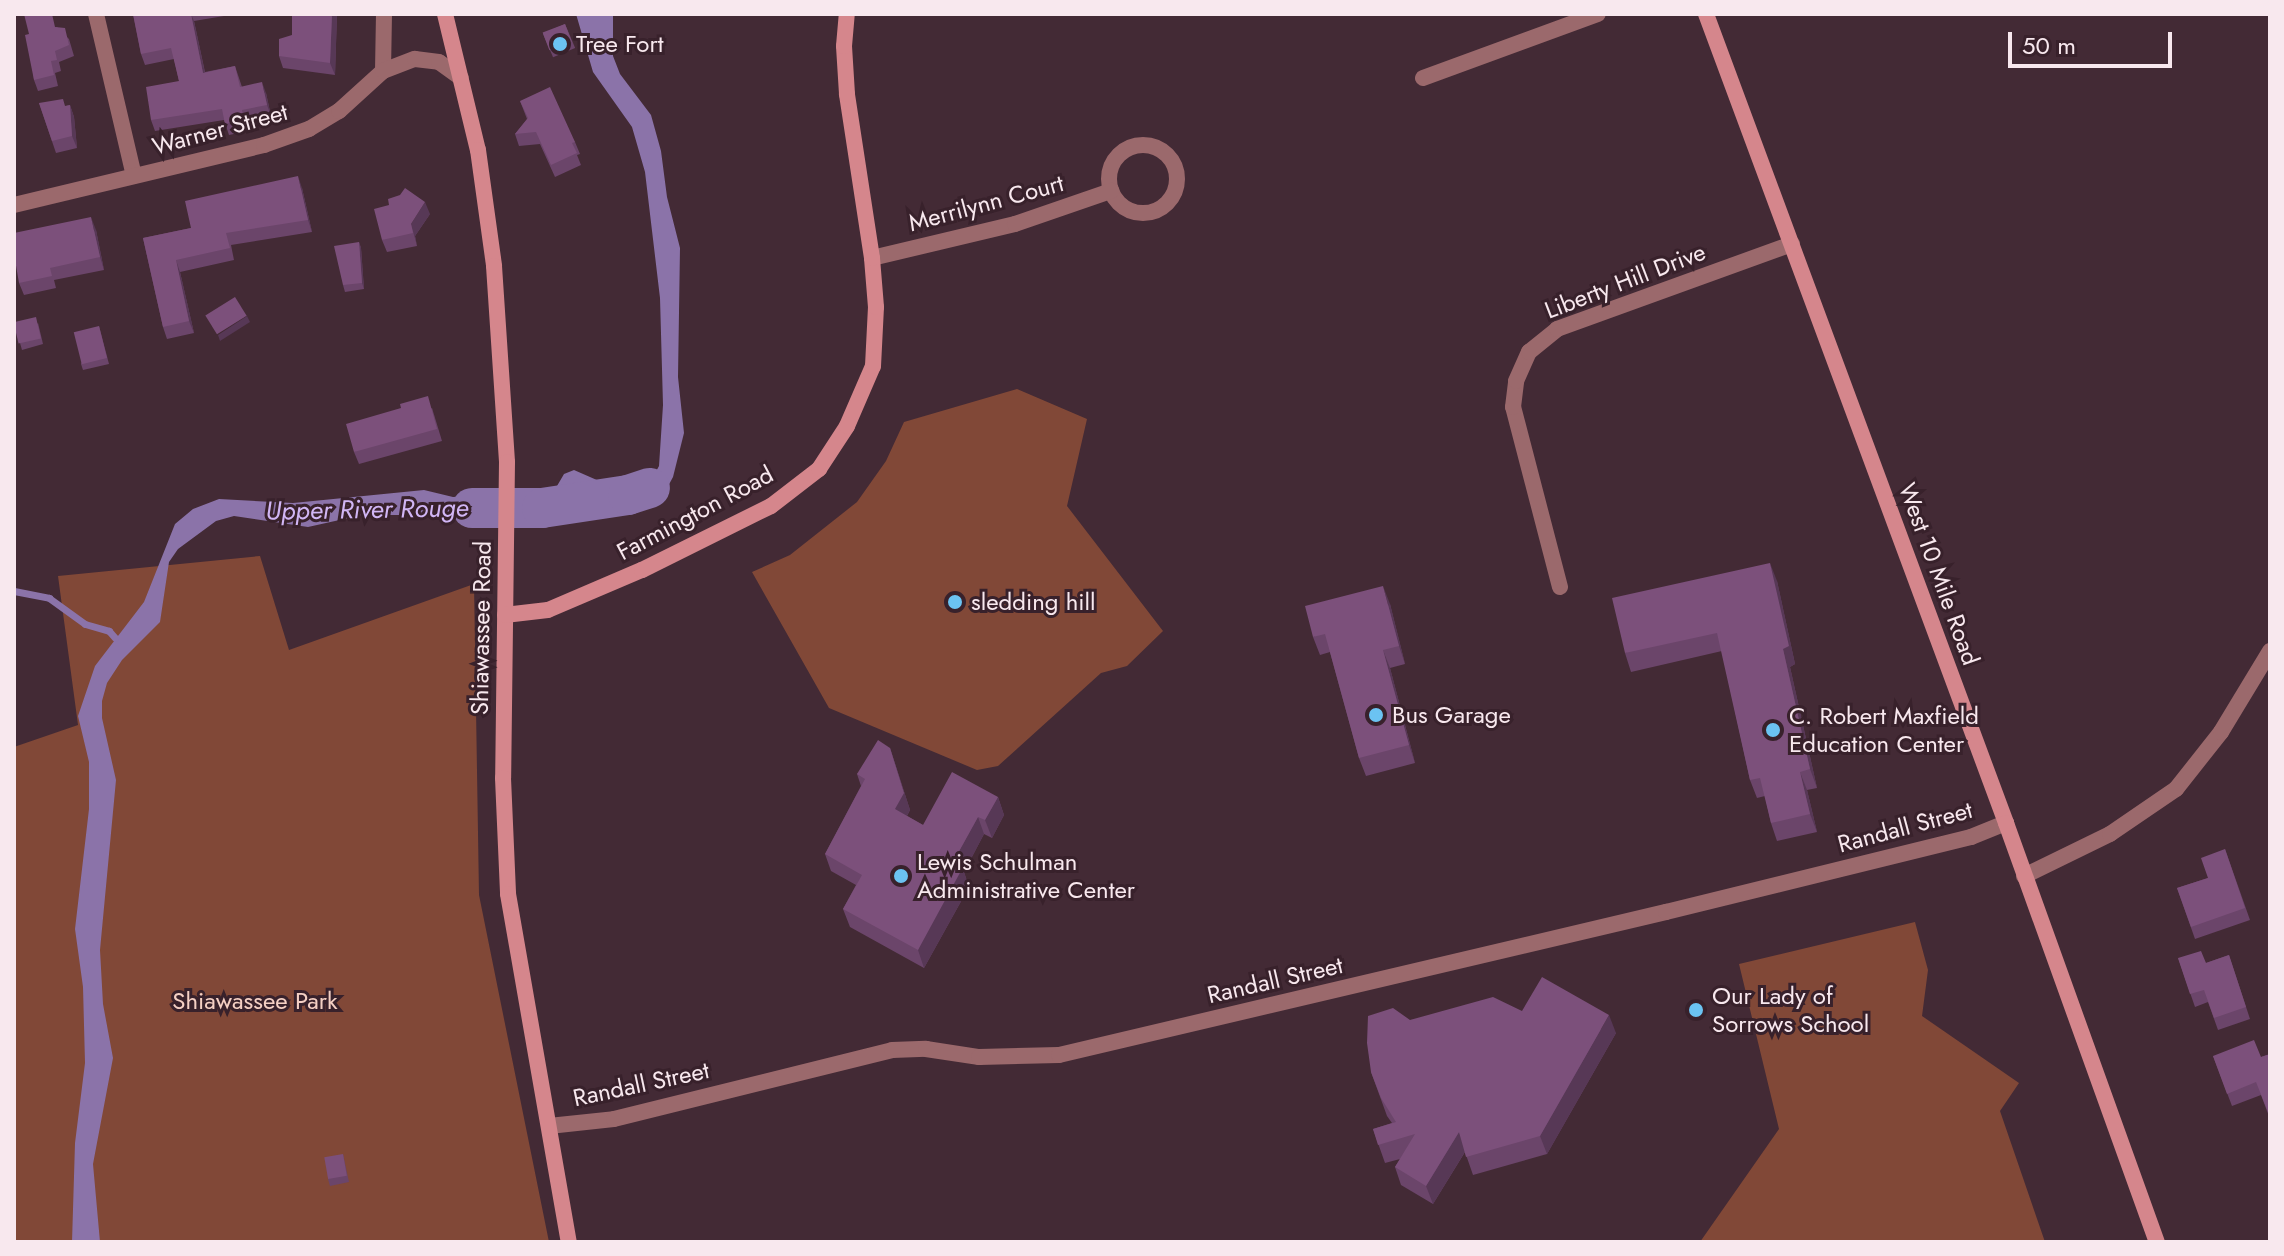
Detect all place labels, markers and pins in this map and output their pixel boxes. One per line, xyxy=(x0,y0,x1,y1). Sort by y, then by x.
place label: Tree Fort xyxy=(576,30,663,58)
marker: Tree Fort xyxy=(551,35,569,53)
place label: sledding hill xyxy=(971,588,1096,616)
marker: sledding hill xyxy=(946,593,964,611)
place label: Bus Garage xyxy=(1392,701,1511,729)
place label: C. Robert Maxfield Education Center xyxy=(1789,702,1979,758)
marker: Bus Garage xyxy=(1367,706,1385,724)
marker: C. Robert Maxfield Education Center xyxy=(1764,721,1782,739)
place label: Lewis Schulman Administrative Center xyxy=(917,848,1135,904)
marker: Lewis Schulman Administrative Center xyxy=(892,867,910,885)
place label: Our Lady of Sorrows School xyxy=(1712,982,1869,1038)
marker: Our Lady of Sorrows School xyxy=(1687,1001,1705,1019)

